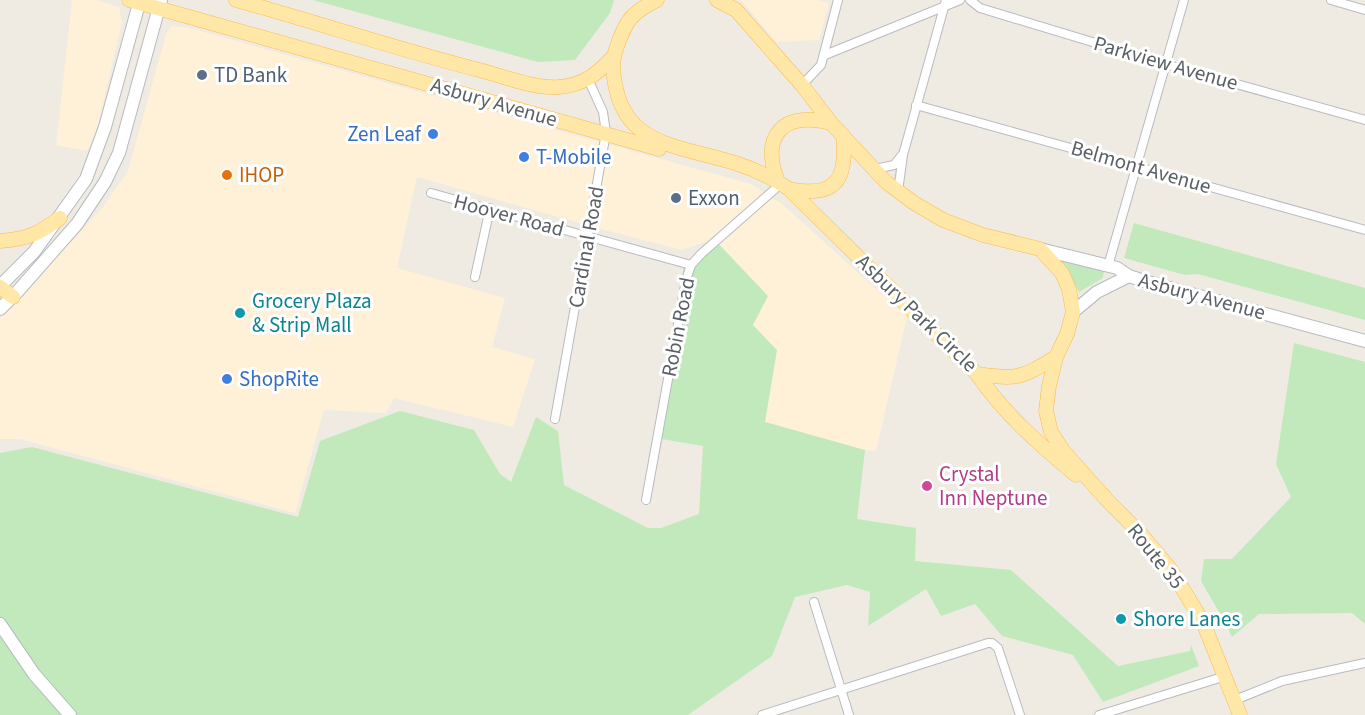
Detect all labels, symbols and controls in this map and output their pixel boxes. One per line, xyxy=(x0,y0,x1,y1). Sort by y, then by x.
street label: Parkview Avenue xyxy=(1090,28,1242,98)
place label: TD Bank xyxy=(214,60,288,90)
marker: TD Bank xyxy=(195,68,209,82)
street label: Asbury Avenue xyxy=(427,70,561,134)
place label: Zen Leaf xyxy=(347,119,422,149)
marker: Zen Leaf xyxy=(426,127,440,141)
street label: Belmont Avenue xyxy=(1067,133,1215,201)
place label: T-Mobile xyxy=(536,142,611,172)
marker: T-Mobile xyxy=(517,150,531,164)
place label: IHOP xyxy=(239,160,284,190)
marker: IHOP xyxy=(220,168,234,182)
place label: Exxon xyxy=(688,183,740,213)
street label: Cardinal Road xyxy=(561,184,611,310)
street label: Hoover Road xyxy=(450,186,568,244)
marker: Exxon xyxy=(669,191,683,205)
street label: Asbury Park Circle xyxy=(850,247,984,379)
street label: Asbury Avenue xyxy=(1135,265,1269,327)
street label: Robin Road xyxy=(654,275,702,379)
place label: Grocery Plaza & Strip Mall xyxy=(252,286,372,340)
marker: Grocery Plaza & Strip Mall xyxy=(233,306,247,320)
place label: ShopRite xyxy=(239,364,319,394)
marker: ShopRite xyxy=(220,372,234,386)
place label: Crystal Inn Neptune xyxy=(939,459,1047,513)
marker: Crystal Inn Neptune xyxy=(920,479,934,493)
street label: Route 35 xyxy=(1120,517,1192,595)
place label: Shore Lanes xyxy=(1133,604,1240,634)
marker: Shore Lanes xyxy=(1114,612,1128,626)

